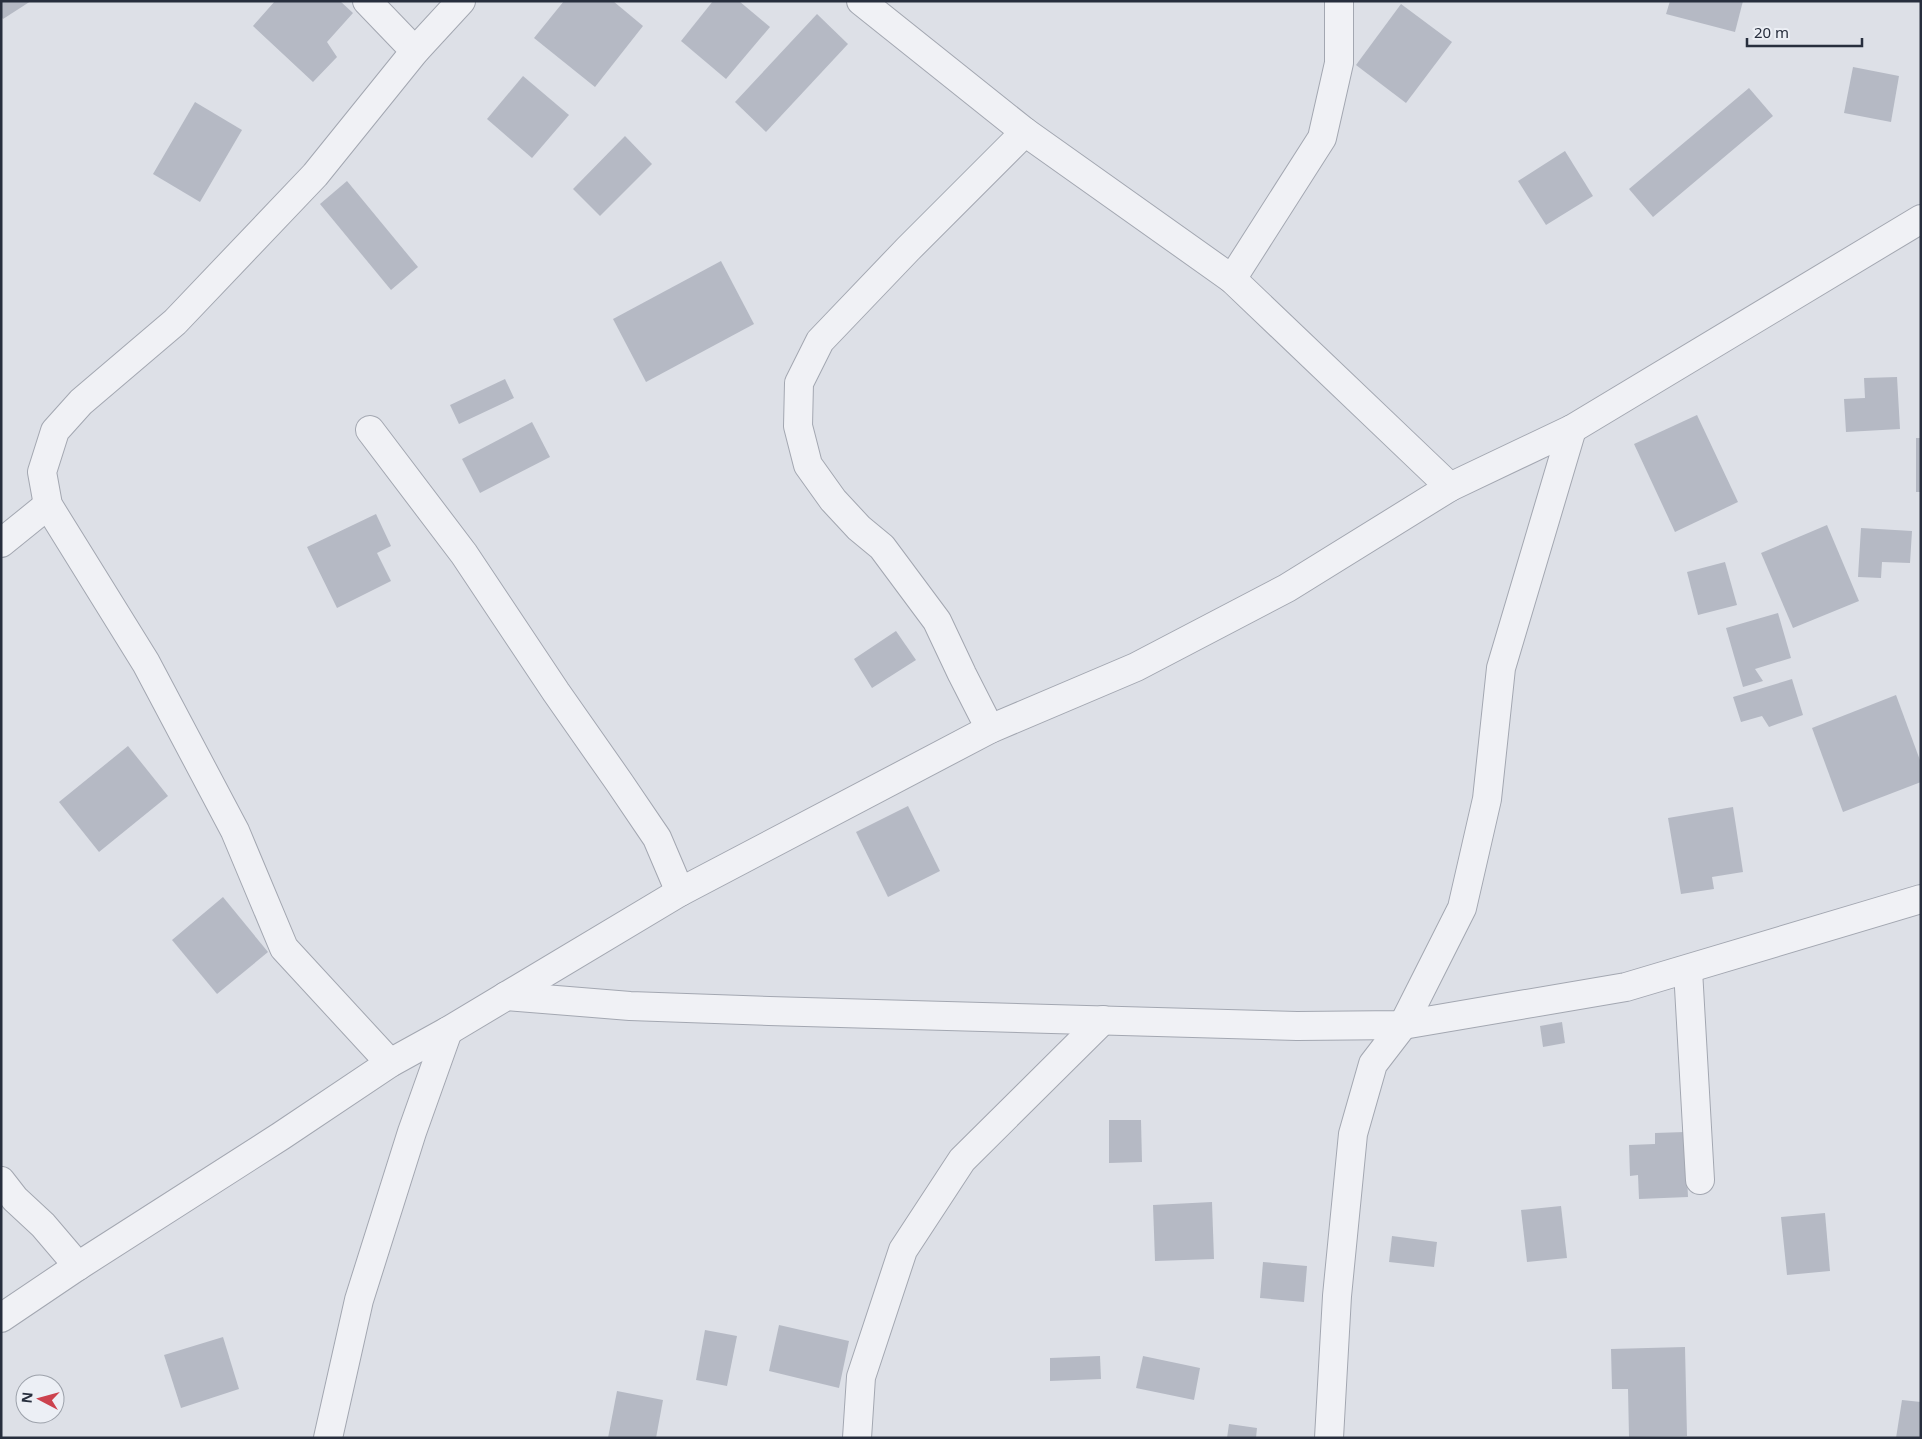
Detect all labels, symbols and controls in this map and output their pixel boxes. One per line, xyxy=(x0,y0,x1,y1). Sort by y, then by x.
scale bar xyxy=(1747,15,1862,47)
text: 20 m xyxy=(1754,22,1789,42)
north arrow xyxy=(15,1374,65,1424)
text: N xyxy=(17,1391,37,1404)

